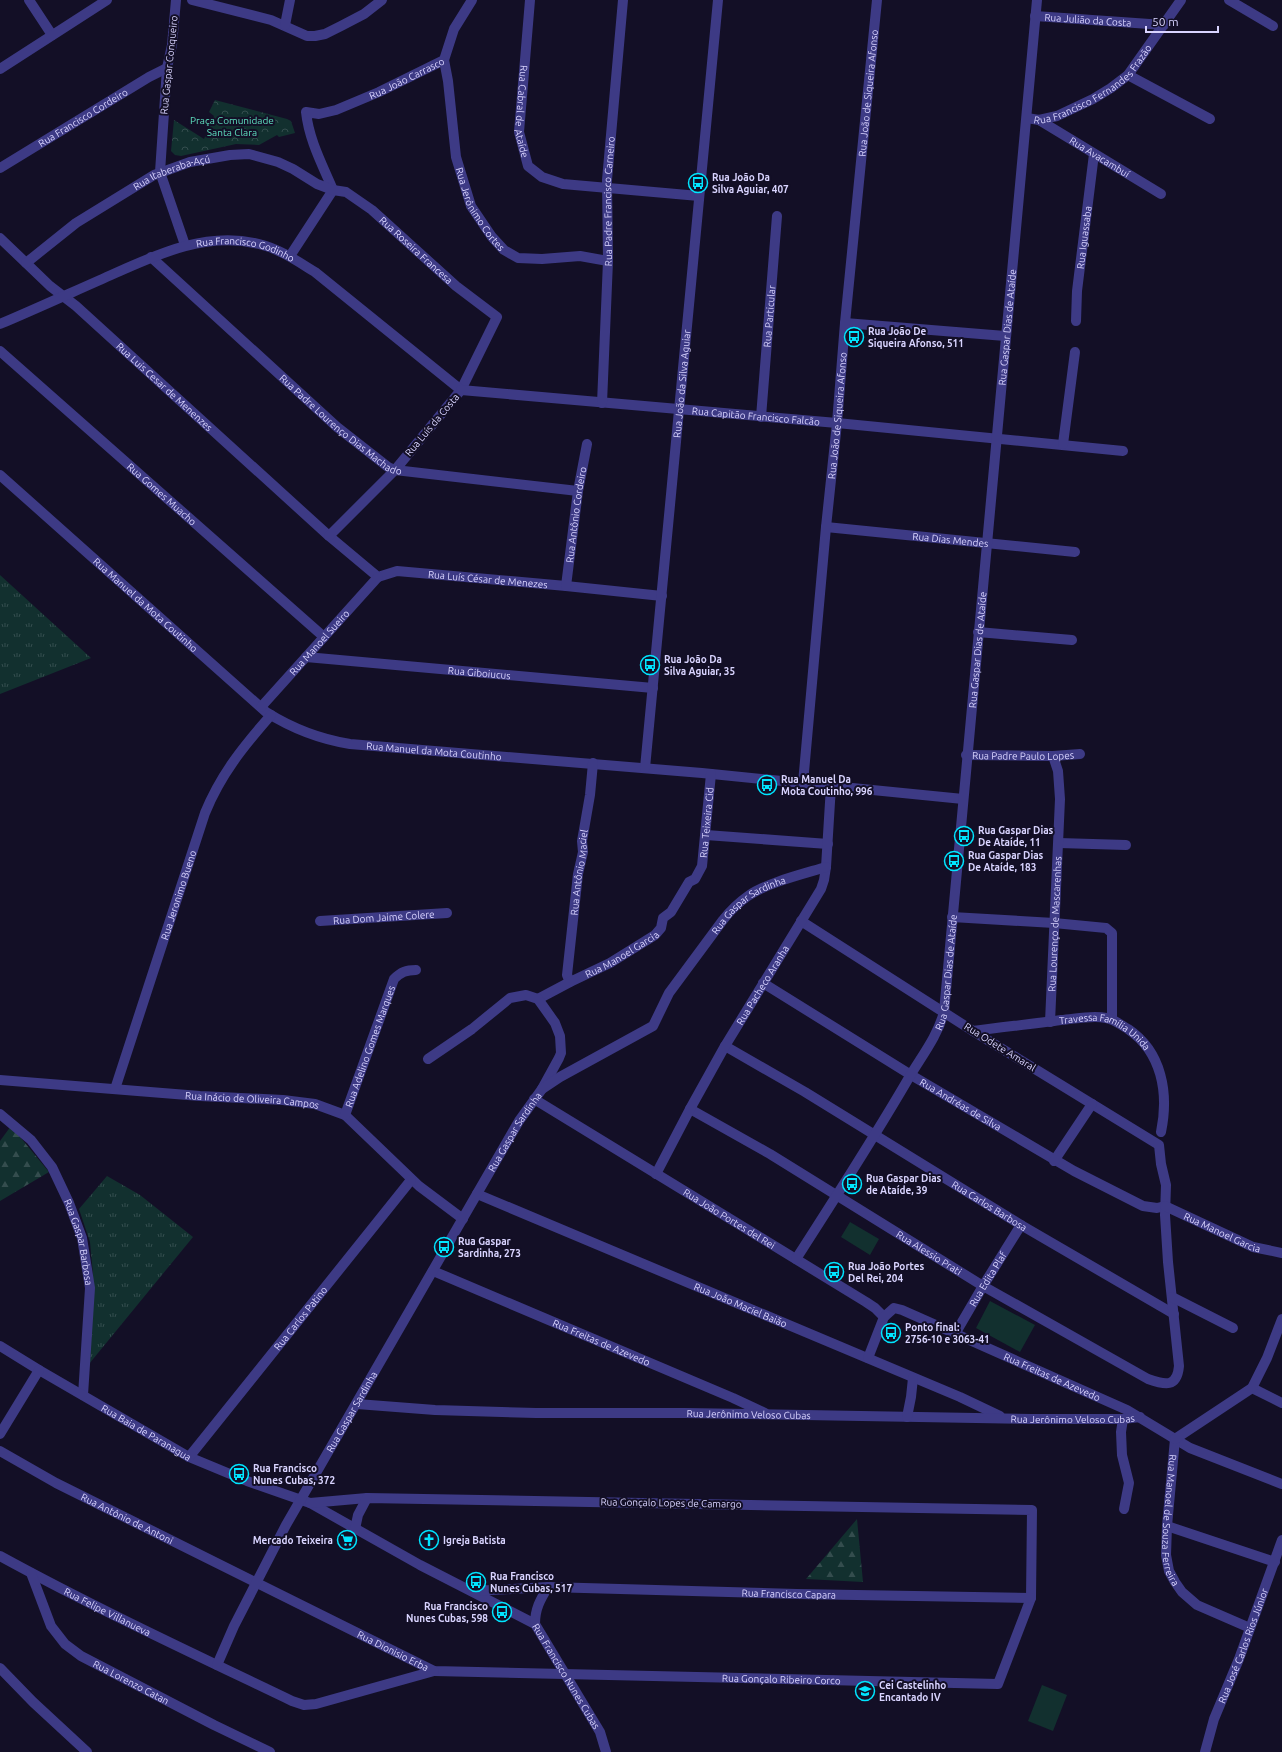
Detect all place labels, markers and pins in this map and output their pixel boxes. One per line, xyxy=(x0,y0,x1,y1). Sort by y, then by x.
bus stop icon: Rua João Da Silva Aguiar, 407 xyxy=(687,172,709,194)
place label: Rua João Da Silva Aguiar, 407 xyxy=(712,172,789,195)
bus stop icon: Rua João De Siqueira Afonso, 511 xyxy=(843,326,865,348)
place label: Rua João De Siqueira Afonso, 511 xyxy=(868,326,964,349)
bus stop icon: Rua João Da Silva Aguiar, 35 xyxy=(639,654,661,676)
place label: Rua João Da Silva Aguiar, 35 xyxy=(664,654,735,677)
bus stop icon: Rua Manuel Da Mota Coutinho, 996 xyxy=(756,774,778,796)
place label: Rua Manuel Da Mota Coutinho, 996 xyxy=(781,774,873,797)
bus stop icon: Rua Gaspar Dias De Ataíde, 11 xyxy=(953,825,975,847)
place label: Rua Gaspar Dias De Ataíde, 11 xyxy=(978,825,1054,848)
bus stop icon: Rua Gaspar Dias De Ataíde, 183 xyxy=(943,850,965,872)
place label: Rua Gaspar Dias De Ataíde, 183 xyxy=(968,850,1044,873)
bus stop icon: Rua Gaspar Dias de Ataíde, 39 xyxy=(841,1173,863,1195)
place label: Rua Gaspar Dias de Ataíde, 39 xyxy=(866,1173,942,1196)
bus stop icon: Rua Gaspar Sardinha, 273 xyxy=(433,1236,455,1258)
place label: Rua Gaspar Sardinha, 273 xyxy=(458,1236,521,1259)
bus stop icon: Rua João Portes Del Rei, 204 xyxy=(823,1261,845,1283)
place label: Rua João Portes Del Rei, 204 xyxy=(848,1261,924,1284)
bus stop icon: Ponto final: 2756-10 e 3063-41 xyxy=(880,1322,902,1344)
place label: Ponto final: 2756-10 e 3063-41 xyxy=(905,1322,990,1345)
bus stop icon: Rua Francisco Nunes Cubas, 372 xyxy=(228,1463,250,1485)
place label: Rua Francisco Nunes Cubas, 372 xyxy=(253,1463,335,1486)
supermarket icon: Mercado Teixeira xyxy=(336,1529,358,1551)
church icon: Igreja Batista xyxy=(418,1529,440,1551)
place label: Mercado Teixeira xyxy=(253,1535,333,1546)
place label: Igreja Batista xyxy=(443,1535,506,1546)
bus stop icon: Rua Francisco Nunes Cubas, 517 xyxy=(465,1571,487,1593)
place label: Rua Francisco Nunes Cubas, 517 xyxy=(490,1571,572,1594)
place label: Rua Francisco Nunes Cubas, 598 xyxy=(406,1601,488,1624)
bus stop icon: Rua Francisco Nunes Cubas, 598 xyxy=(491,1601,513,1623)
school or university icon: Cei Castelinho Encantado IV xyxy=(854,1680,876,1702)
place label: Cei Castelinho Encantado IV xyxy=(879,1680,946,1703)

